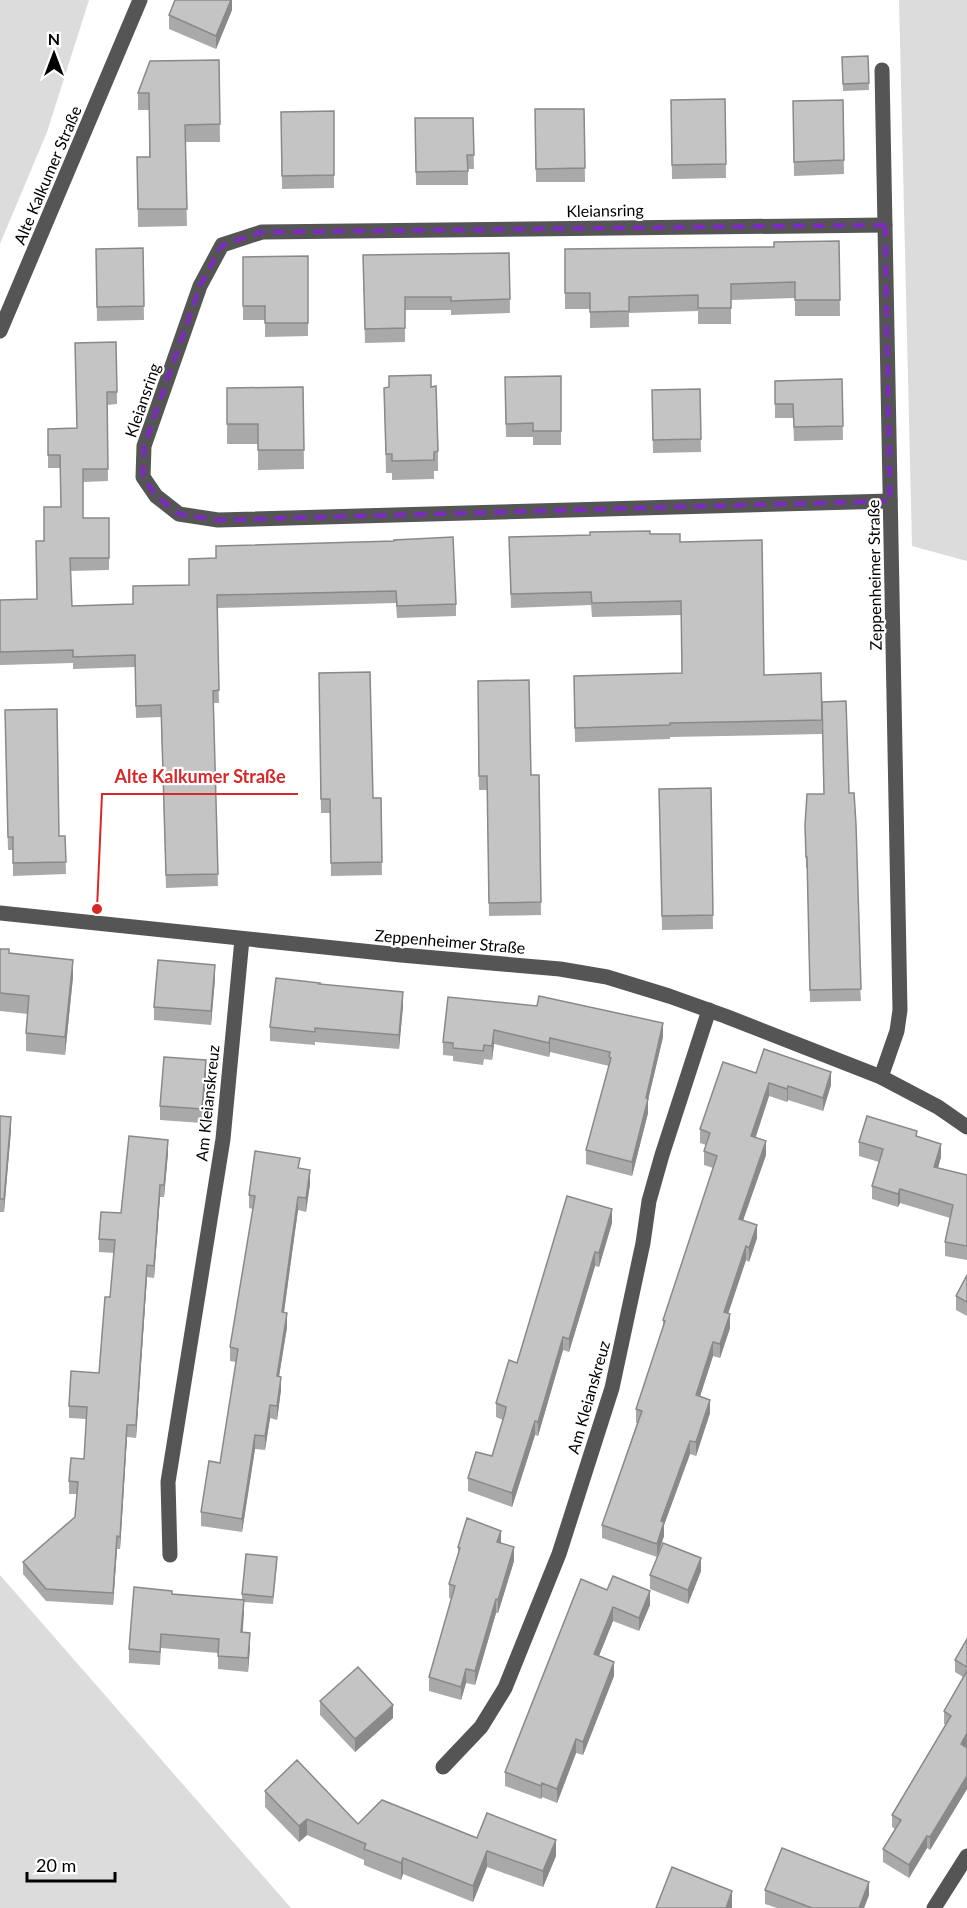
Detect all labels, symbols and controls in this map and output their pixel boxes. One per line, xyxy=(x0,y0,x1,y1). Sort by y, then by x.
north arrow xyxy=(24,24,84,84)
text: N xyxy=(48,29,60,48)
street label: Alte Kalkumer Straße xyxy=(9,103,85,247)
street label: Kleiansring xyxy=(566,200,644,220)
street label: Kleiansring xyxy=(120,360,164,440)
street label: Zeppenheimer Straße xyxy=(863,499,885,651)
callout: Alte Kalkumer Straße xyxy=(102,758,298,794)
text: Alte Kalkumer Straße xyxy=(113,765,286,787)
street label: Zeppenheimer Straße xyxy=(374,925,526,957)
street label: Am Kleianskreuz xyxy=(191,1044,223,1162)
street label: Am Kleianskreuz xyxy=(563,1338,613,1456)
scale bar xyxy=(27,1845,116,1883)
text: 20 m xyxy=(36,1854,76,1876)

